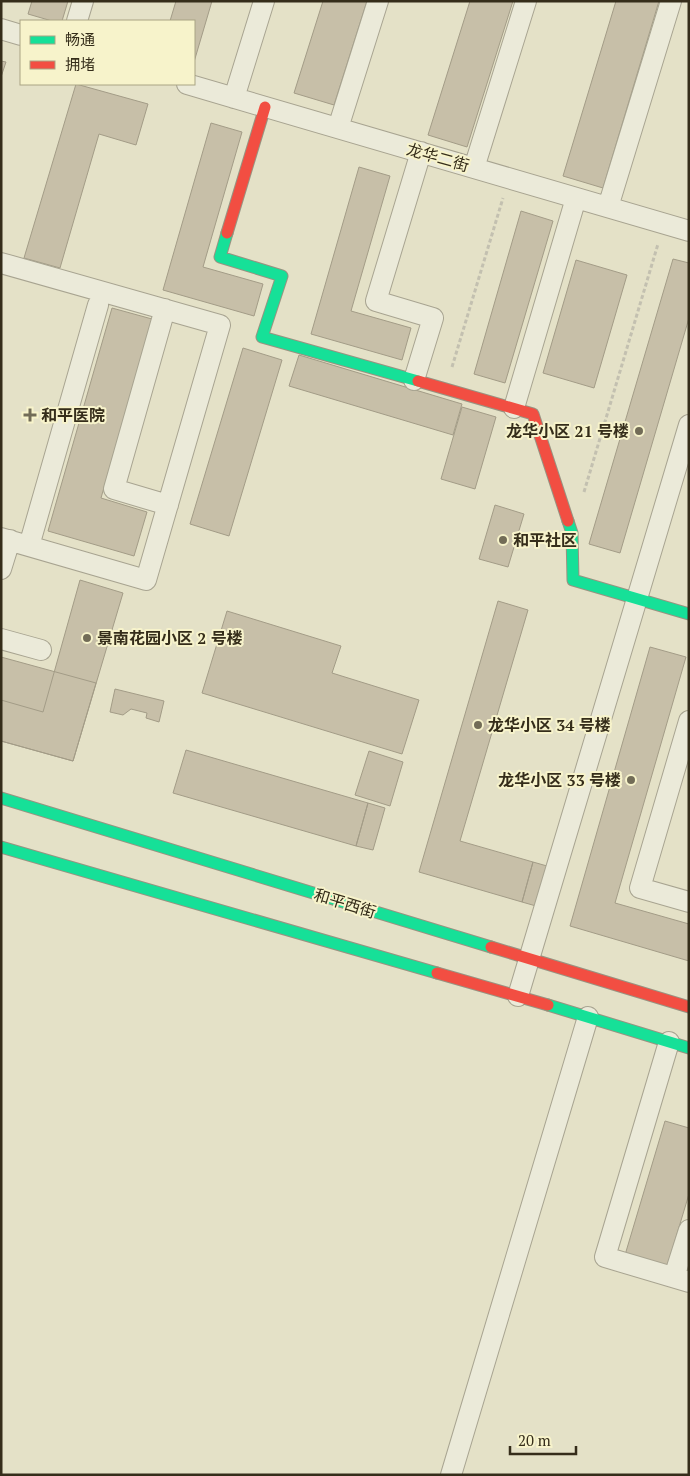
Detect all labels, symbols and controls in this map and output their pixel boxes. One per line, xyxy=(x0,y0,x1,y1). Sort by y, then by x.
legend xyxy=(20,20,195,85)
text: 畅通 xyxy=(65,29,95,49)
text: 拥堵 xyxy=(65,54,95,74)
street label: 龙华二街 xyxy=(404,138,472,176)
place label: 和平医院 xyxy=(41,404,105,426)
marker: 和平医院 xyxy=(23,408,37,422)
place label: 龙华小区 21 号楼 xyxy=(506,420,629,442)
marker: 龙华小区 21 号楼 xyxy=(633,425,645,437)
place label: 和平社区 xyxy=(513,529,577,551)
marker: 和平社区 xyxy=(497,534,509,546)
place label: 景南花园小区 2 号楼 xyxy=(97,627,243,649)
marker: 景南花园小区 2 号楼 xyxy=(81,632,93,644)
place label: 龙华小区 34 号楼 xyxy=(488,714,611,736)
marker: 龙华小区 34 号楼 xyxy=(472,719,484,731)
place label: 龙华小区 33 号楼 xyxy=(498,769,621,791)
marker: 龙华小区 33 号楼 xyxy=(625,774,637,786)
street label: 和平西街 xyxy=(311,883,379,923)
scale bar xyxy=(510,1424,576,1456)
text: 20 m xyxy=(518,1430,551,1450)

